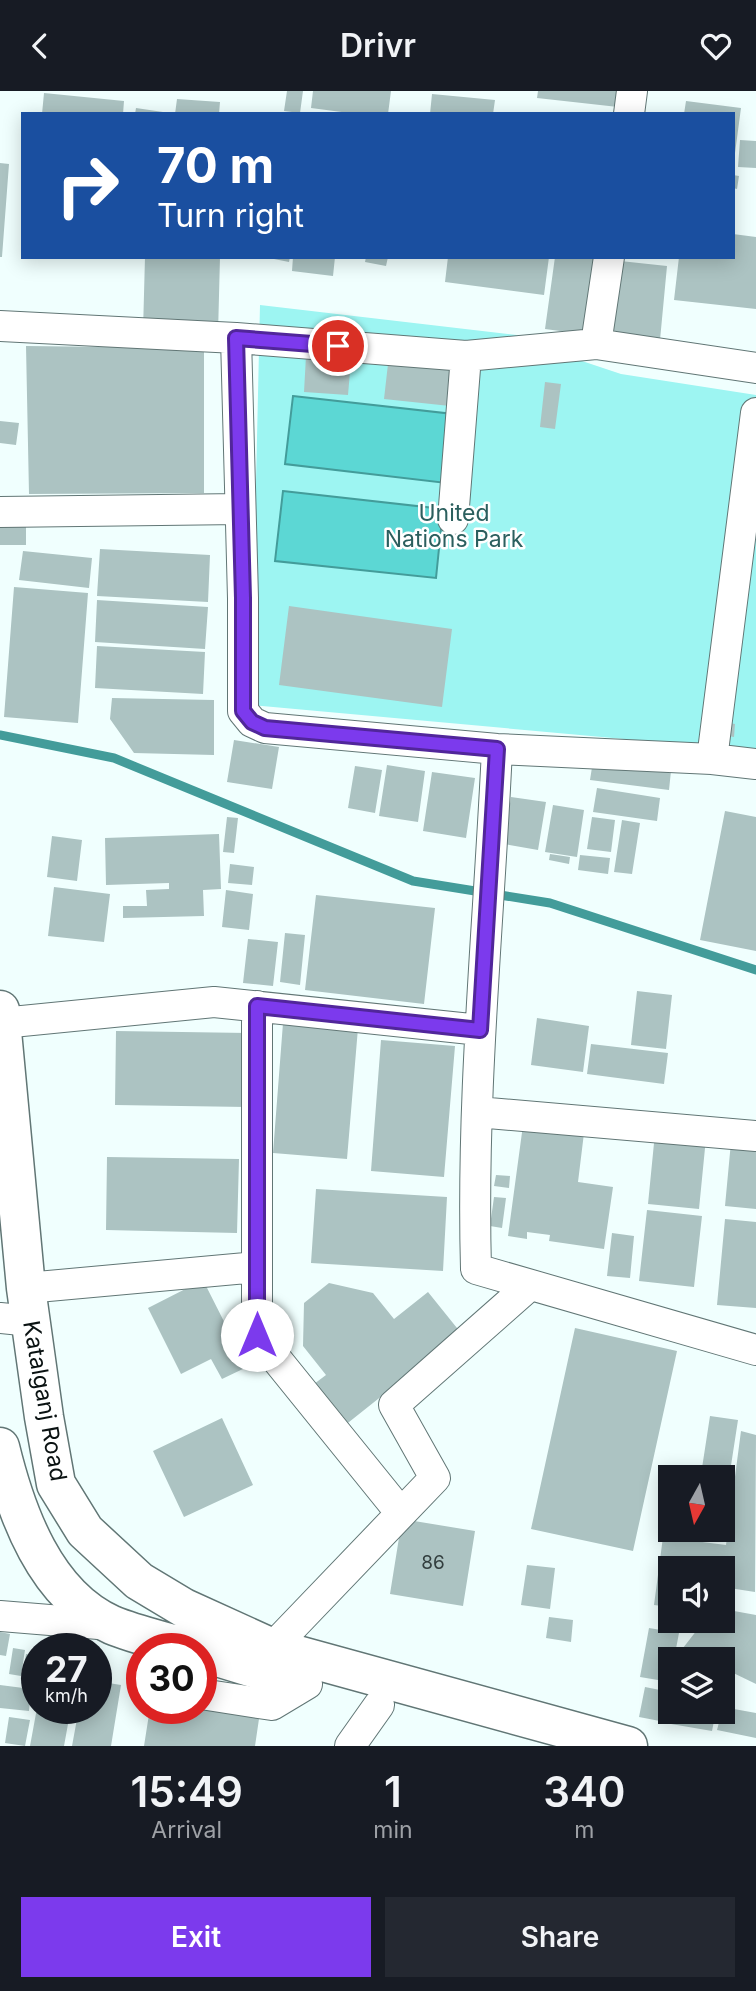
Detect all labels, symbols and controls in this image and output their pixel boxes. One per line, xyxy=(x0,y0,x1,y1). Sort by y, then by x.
text: Drivr xyxy=(340,26,416,65)
icon: back xyxy=(21,27,59,65)
icon: heart xyxy=(697,27,735,65)
text: 70 m xyxy=(157,136,274,195)
icon: right xyxy=(42,140,133,231)
text: Turn right xyxy=(157,196,304,235)
pin xyxy=(308,316,368,376)
icon: arrive xyxy=(319,327,357,365)
park label: United Nations Park xyxy=(385,499,524,553)
position arrow xyxy=(220,1298,294,1372)
street label: Katalganj Road xyxy=(17,1318,73,1484)
north arrow xyxy=(658,1465,735,1542)
map controls xyxy=(658,1465,735,1724)
house number: 86 xyxy=(421,1551,445,1574)
button: sound xyxy=(658,1556,735,1633)
speed limit sign: 30 xyxy=(126,1633,217,1724)
button: layers xyxy=(658,1647,735,1724)
text: 27 xyxy=(45,1648,88,1690)
text: km/h xyxy=(45,1685,88,1706)
text: 15:49 xyxy=(130,1766,243,1817)
text: 1 xyxy=(384,1766,402,1817)
text: 340 xyxy=(543,1766,626,1817)
text: Arrival xyxy=(151,1816,222,1844)
text: min xyxy=(373,1816,413,1844)
text: m xyxy=(574,1816,594,1844)
button: Exit xyxy=(21,1897,371,1977)
button: Share xyxy=(385,1897,735,1977)

